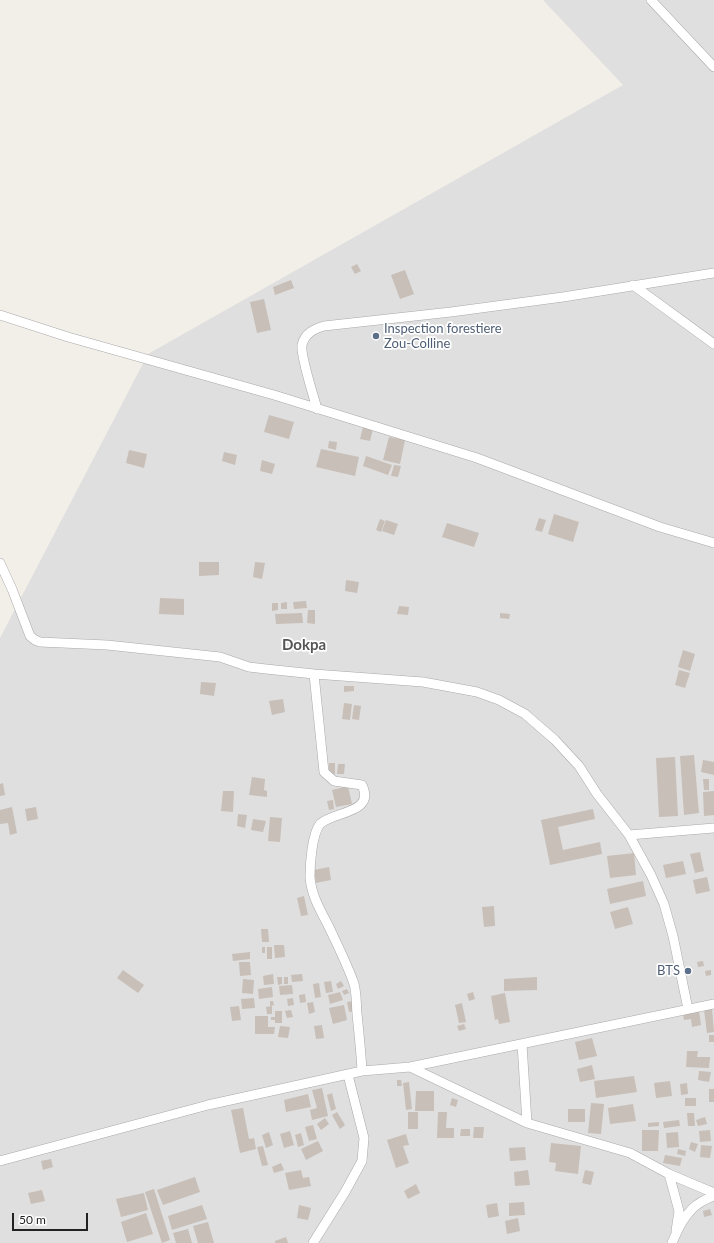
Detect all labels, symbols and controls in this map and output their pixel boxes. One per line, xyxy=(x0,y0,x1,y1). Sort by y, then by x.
place label: Inspection forestiere Zou-Colline xyxy=(384,321,502,352)
marker: Inspection forestiere Zou-Colline xyxy=(371,331,381,341)
district label: Dokpa xyxy=(282,636,326,654)
place label: BTS xyxy=(657,963,680,979)
marker: BTS xyxy=(683,966,693,976)
scale bar xyxy=(14,1205,90,1231)
text: 50 m xyxy=(19,1212,46,1227)

